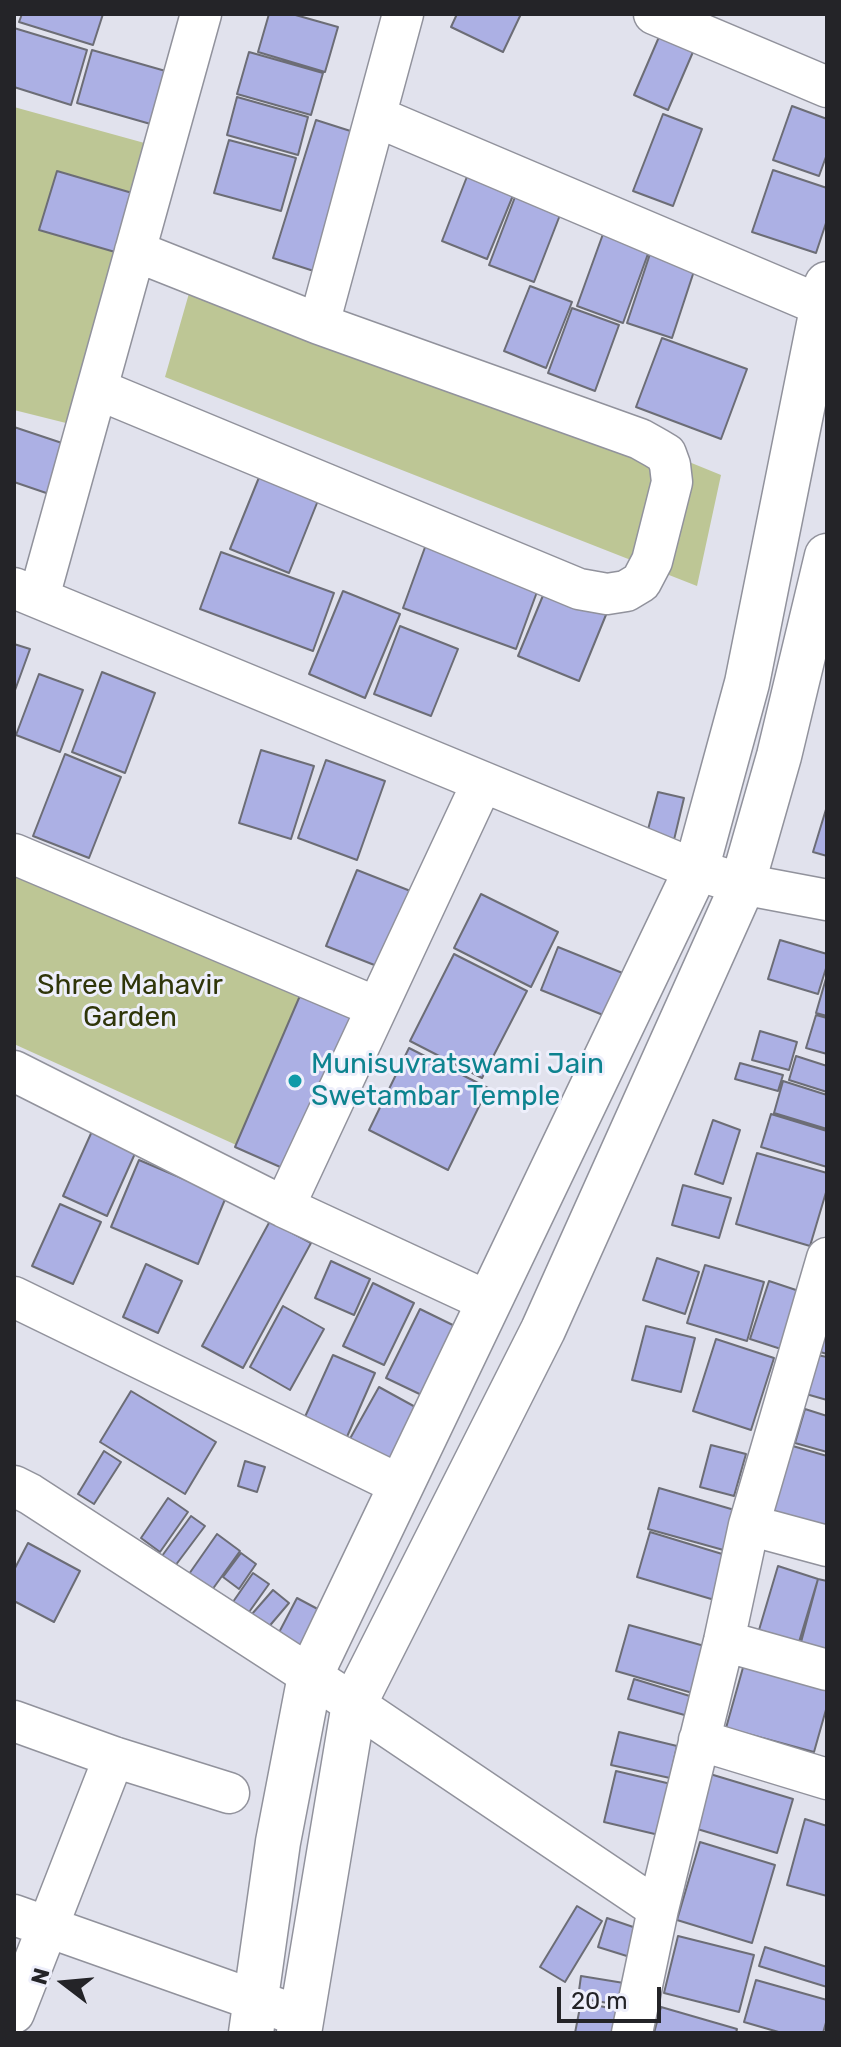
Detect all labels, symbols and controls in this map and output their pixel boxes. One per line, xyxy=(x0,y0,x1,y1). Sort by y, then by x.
park label: Shree Mahavir Garden xyxy=(37,969,223,1035)
place label: Munisuvratswami Jain Swetambar Temple xyxy=(311,1048,604,1114)
marker: Munisuvratswami Jain Swetambar Temple xyxy=(286,1072,304,1090)
north arrow xyxy=(24,1943,104,2023)
text: N xyxy=(25,1965,56,1988)
scale bar xyxy=(561,1971,665,2021)
text: 20 m xyxy=(571,1987,628,2015)

